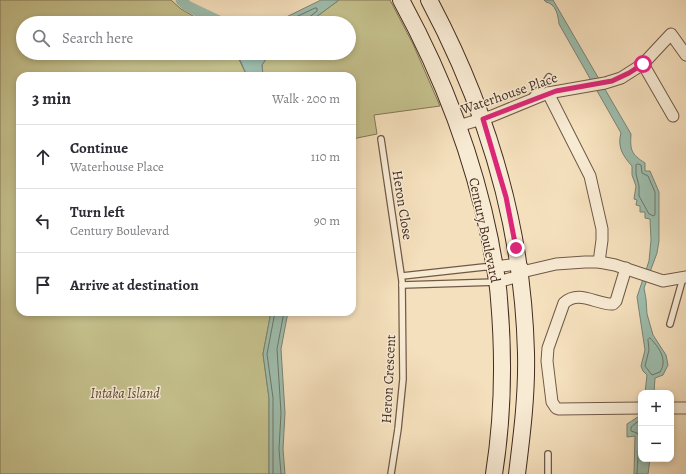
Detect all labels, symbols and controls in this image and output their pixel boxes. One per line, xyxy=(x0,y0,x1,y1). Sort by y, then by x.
search box xyxy=(16,16,356,60)
icon: search xyxy=(30,27,52,49)
text: Search here xyxy=(62,28,133,48)
route start xyxy=(634,55,652,73)
street label: Waterhouse Place xyxy=(457,68,560,119)
text: 3 min xyxy=(32,87,71,110)
text: Walk · 200 m xyxy=(272,90,340,107)
text: Continue xyxy=(70,138,128,158)
icon: ahead xyxy=(32,146,54,168)
text: 110 m xyxy=(311,148,340,165)
text: Waterhouse Place xyxy=(70,158,164,175)
street label: Heron Close xyxy=(388,169,417,241)
street label: Century Boulevard xyxy=(464,176,505,285)
text: Turn left xyxy=(70,202,125,222)
icon: left xyxy=(32,210,54,232)
text: 90 m xyxy=(314,212,340,229)
text: Century Boulevard xyxy=(70,222,169,239)
route end xyxy=(507,239,525,257)
icon: arrive xyxy=(32,274,54,296)
text: Arrive at destination xyxy=(70,275,199,295)
street label: Heron Crescent xyxy=(377,334,400,424)
park label: Intaka Island xyxy=(90,384,160,403)
map controls xyxy=(638,390,674,462)
button: + xyxy=(638,390,674,426)
button: − xyxy=(638,426,674,462)

